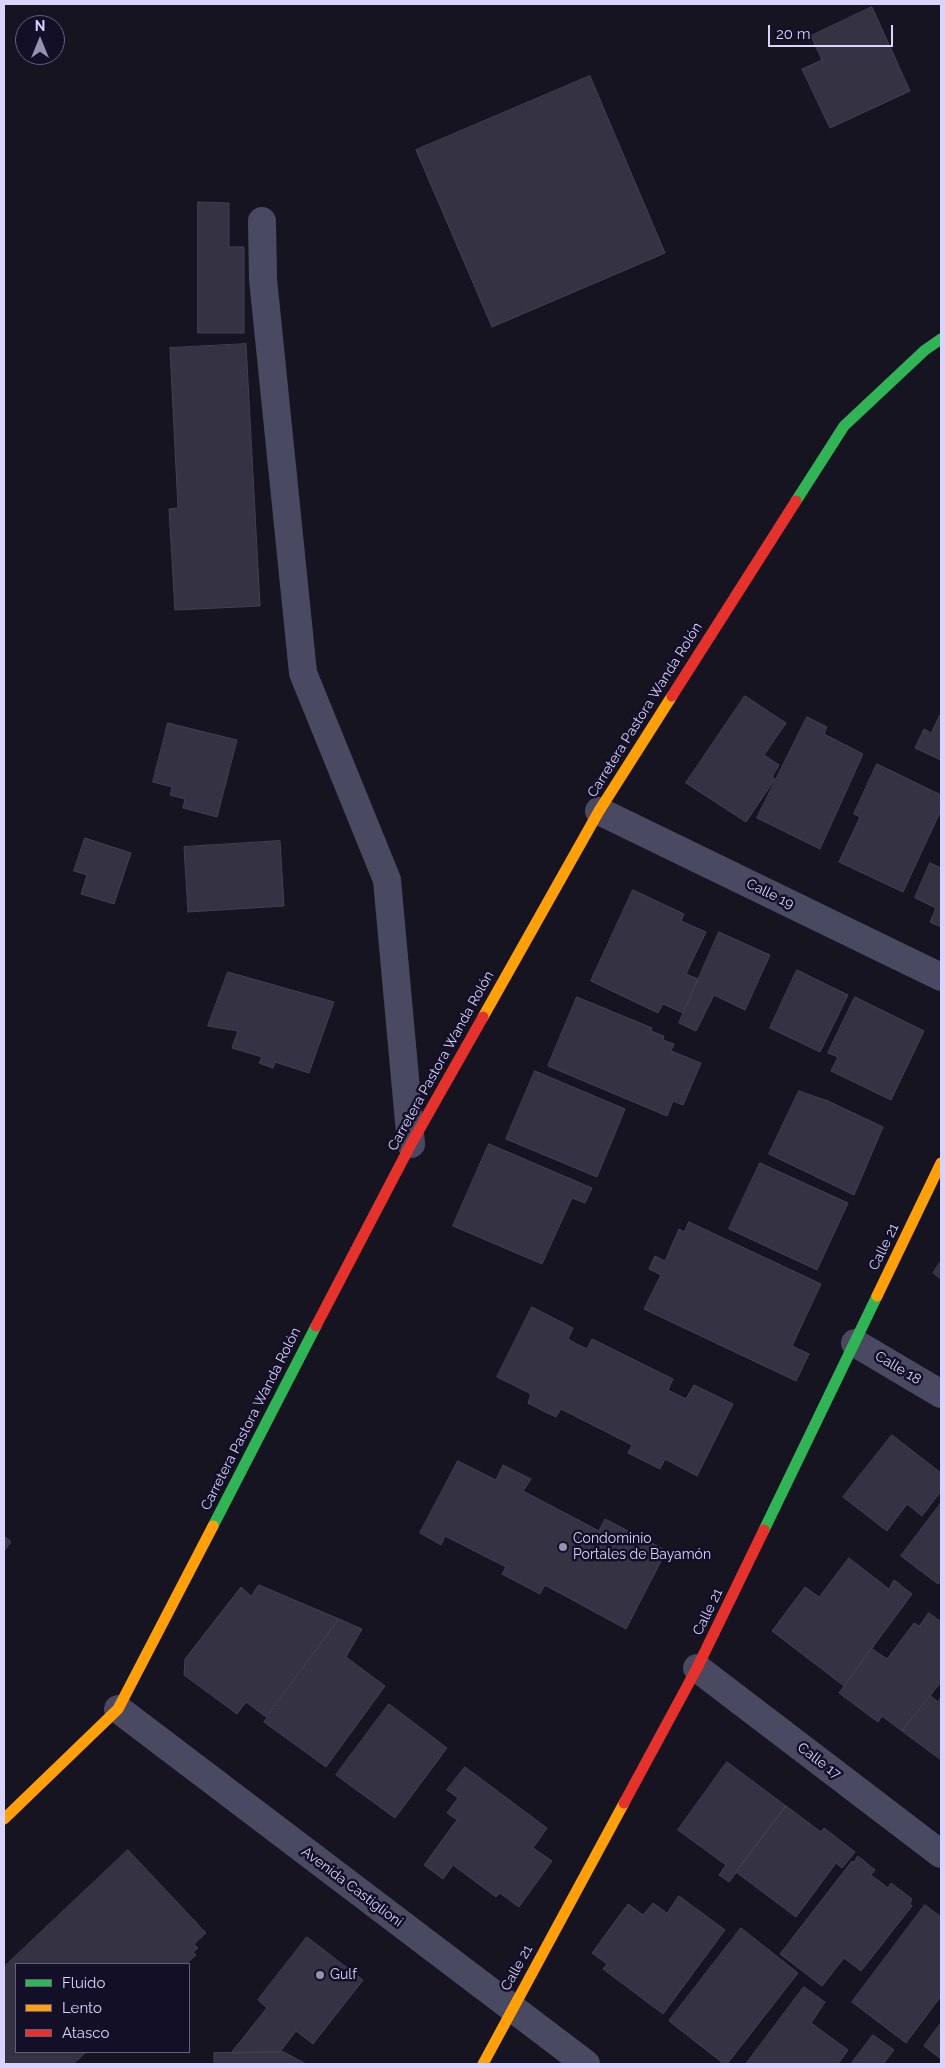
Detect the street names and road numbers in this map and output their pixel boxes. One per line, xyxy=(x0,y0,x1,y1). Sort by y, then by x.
street label: Carretera Pastora Wanda Rolón xyxy=(584,619,706,801)
street label: Calle 19 xyxy=(743,875,797,913)
street label: Carretera Pastora Wanda Rolón xyxy=(384,968,498,1154)
street label: Calle 21 xyxy=(866,1221,902,1273)
street label: Carretera Pastora Wanda Rolón xyxy=(197,1325,305,1513)
street label: Calle 18 xyxy=(872,1348,924,1388)
street label: Calle 21 xyxy=(690,1586,726,1638)
street label: Calle 17 xyxy=(794,1739,844,1783)
street label: Avenida Castiglioni xyxy=(298,1843,406,1931)
street label: Calle 21 xyxy=(498,1942,536,1994)

